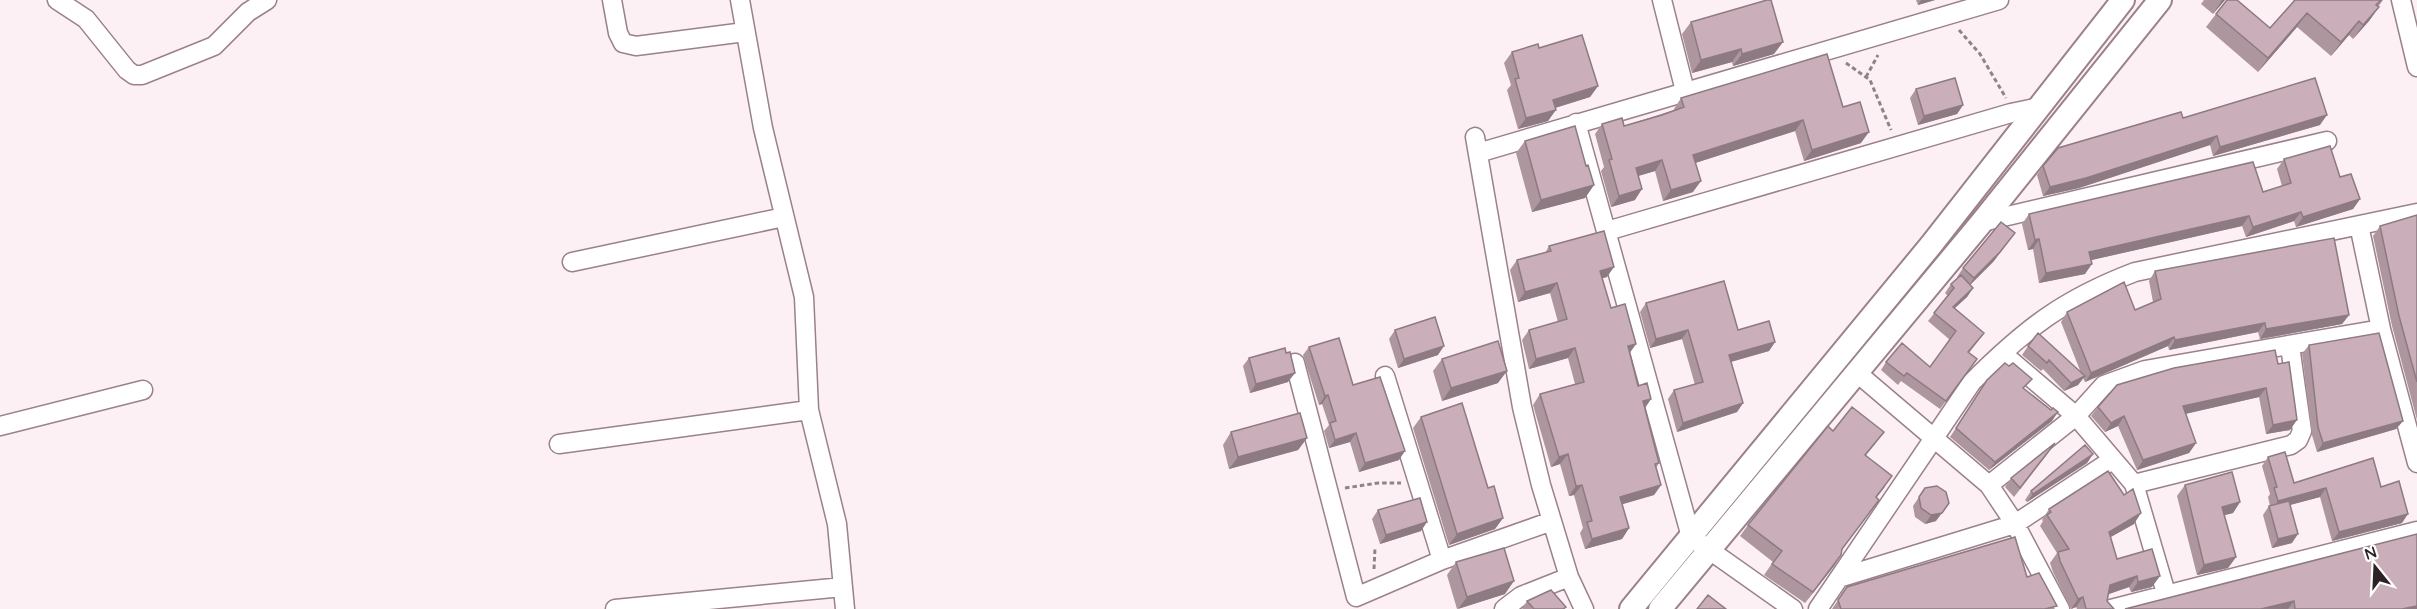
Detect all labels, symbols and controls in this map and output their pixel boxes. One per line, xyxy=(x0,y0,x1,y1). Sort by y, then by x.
north arrow xyxy=(2345,537,2405,597)
text: N xyxy=(2362,541,2379,564)

